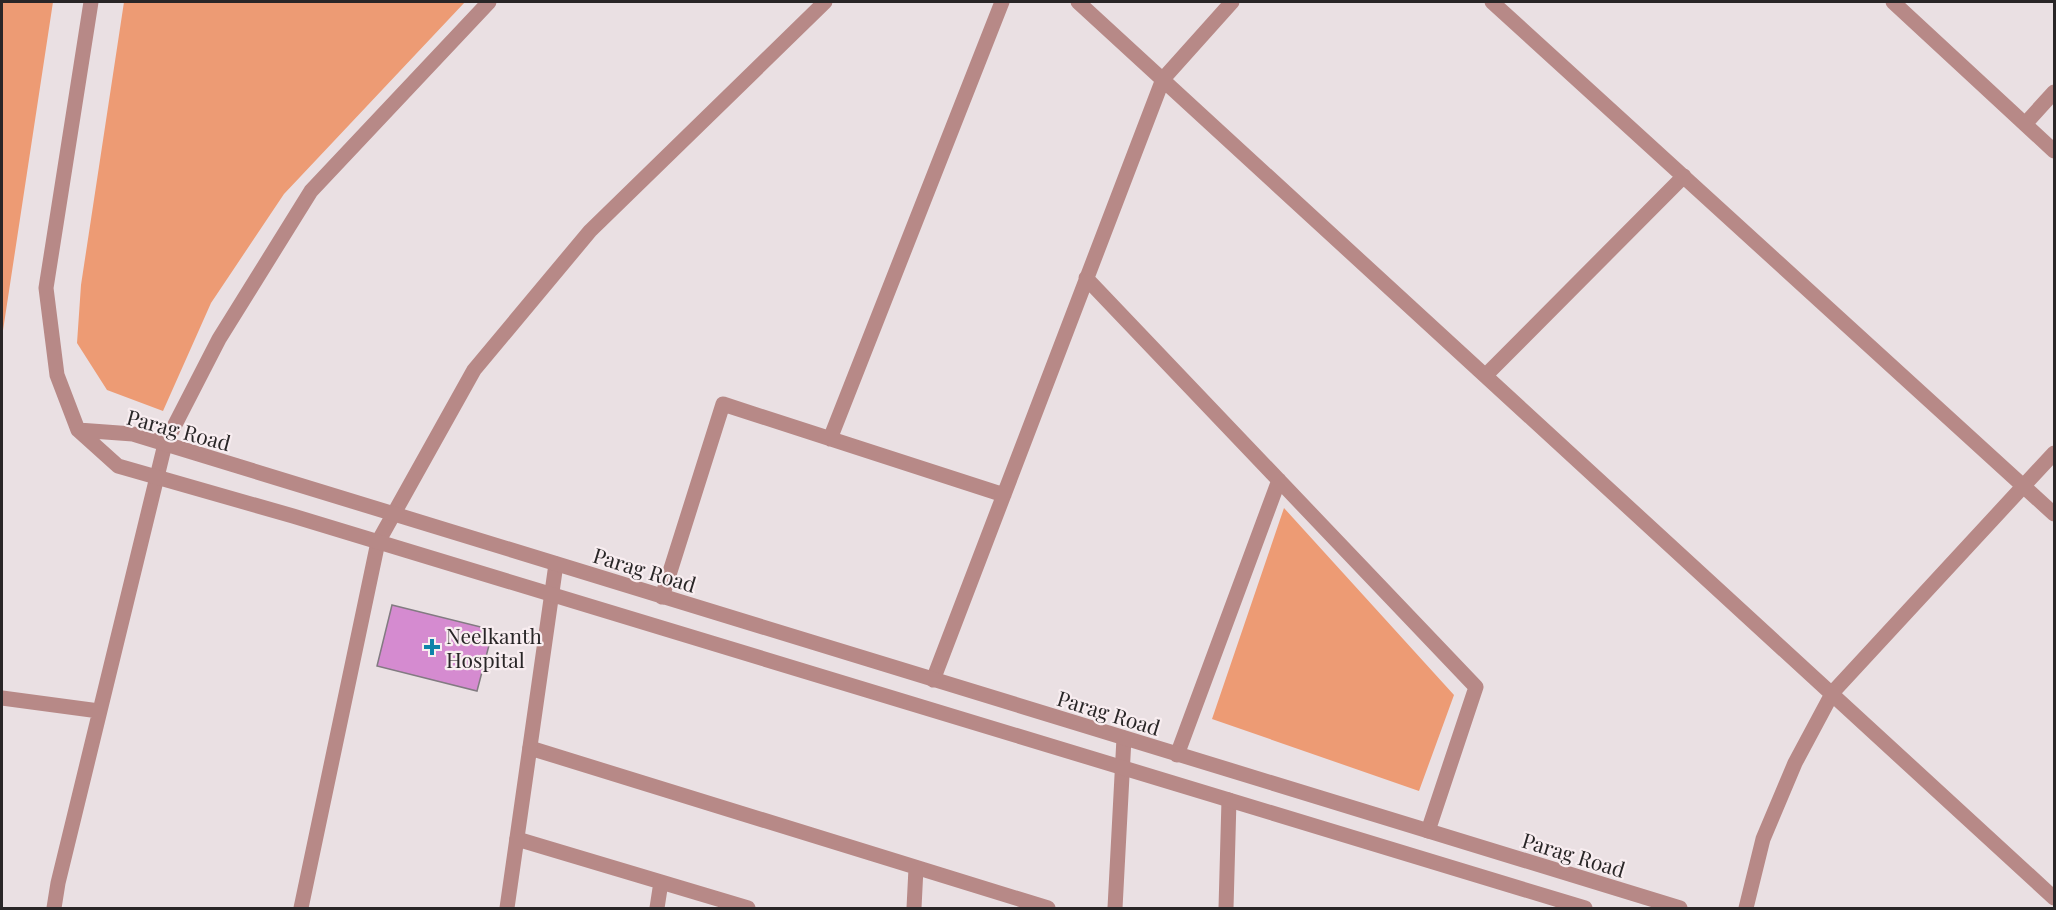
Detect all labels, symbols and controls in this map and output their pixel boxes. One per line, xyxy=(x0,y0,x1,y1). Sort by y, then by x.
street label: Parag Road xyxy=(124,402,234,456)
street label: Parag Road xyxy=(590,540,700,598)
place label: Neelkanth Hospital xyxy=(446,621,542,673)
marker: Neelkanth Hospital xyxy=(423,638,441,656)
street label: Parag Road xyxy=(1054,683,1164,741)
street label: Parag Road xyxy=(1519,825,1629,883)

